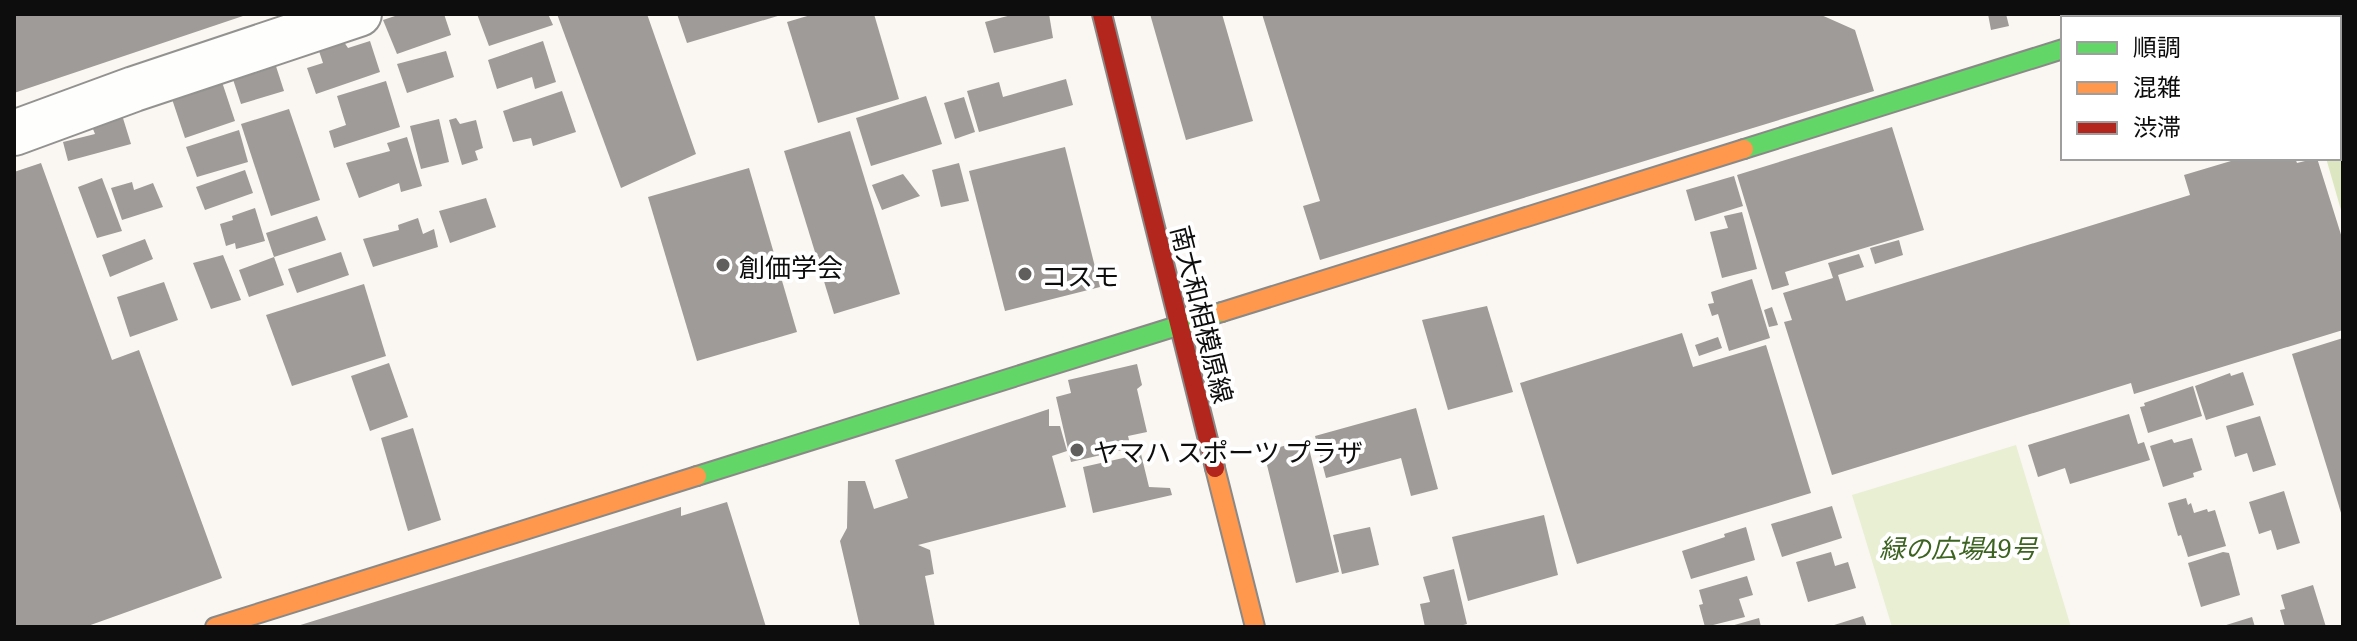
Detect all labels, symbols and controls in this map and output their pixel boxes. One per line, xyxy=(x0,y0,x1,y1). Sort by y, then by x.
legend xyxy=(2061,16,2341,160)
text: 順調 xyxy=(2133,28,2181,63)
text: 混雑 xyxy=(2133,68,2181,103)
text: 渋滞 xyxy=(2133,108,2181,143)
street label: 南大和相模原線 xyxy=(1163,221,1245,407)
place label: 創価学会 xyxy=(739,246,843,285)
place label: コスモ xyxy=(1041,255,1119,294)
marker: 創価学会 xyxy=(714,256,732,274)
marker: コスモ xyxy=(1016,265,1034,283)
place label: ヤマハ スポーツ プラザ xyxy=(1093,431,1363,470)
marker: ヤマハ スポーツ プラザ xyxy=(1068,441,1086,459)
park label: 緑の広場49号 xyxy=(1879,527,2039,566)

